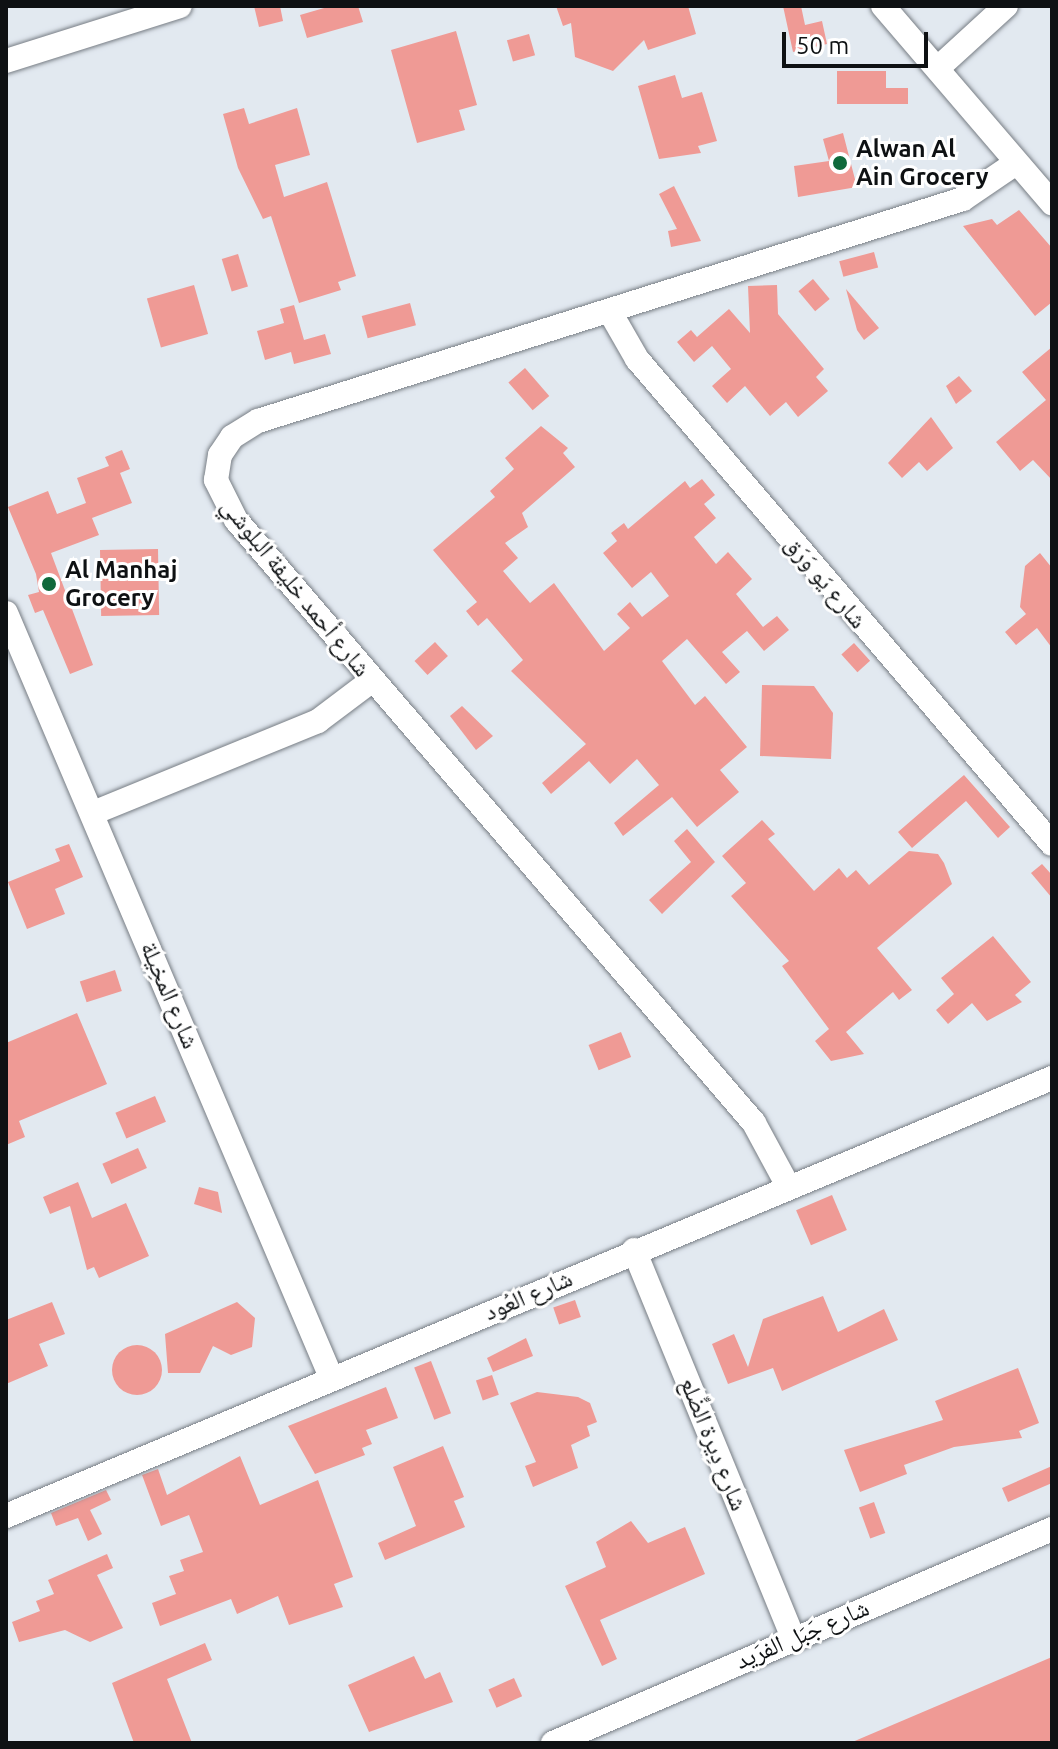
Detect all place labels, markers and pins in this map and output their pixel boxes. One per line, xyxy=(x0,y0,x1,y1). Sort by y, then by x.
place label: Alwan Al Ain Grocery xyxy=(856,135,988,191)
marker: Alwan Al Ain Grocery xyxy=(831,154,849,172)
place label: Al Manhaj Grocery xyxy=(65,556,177,612)
marker: Al Manhaj Grocery xyxy=(40,575,58,593)

